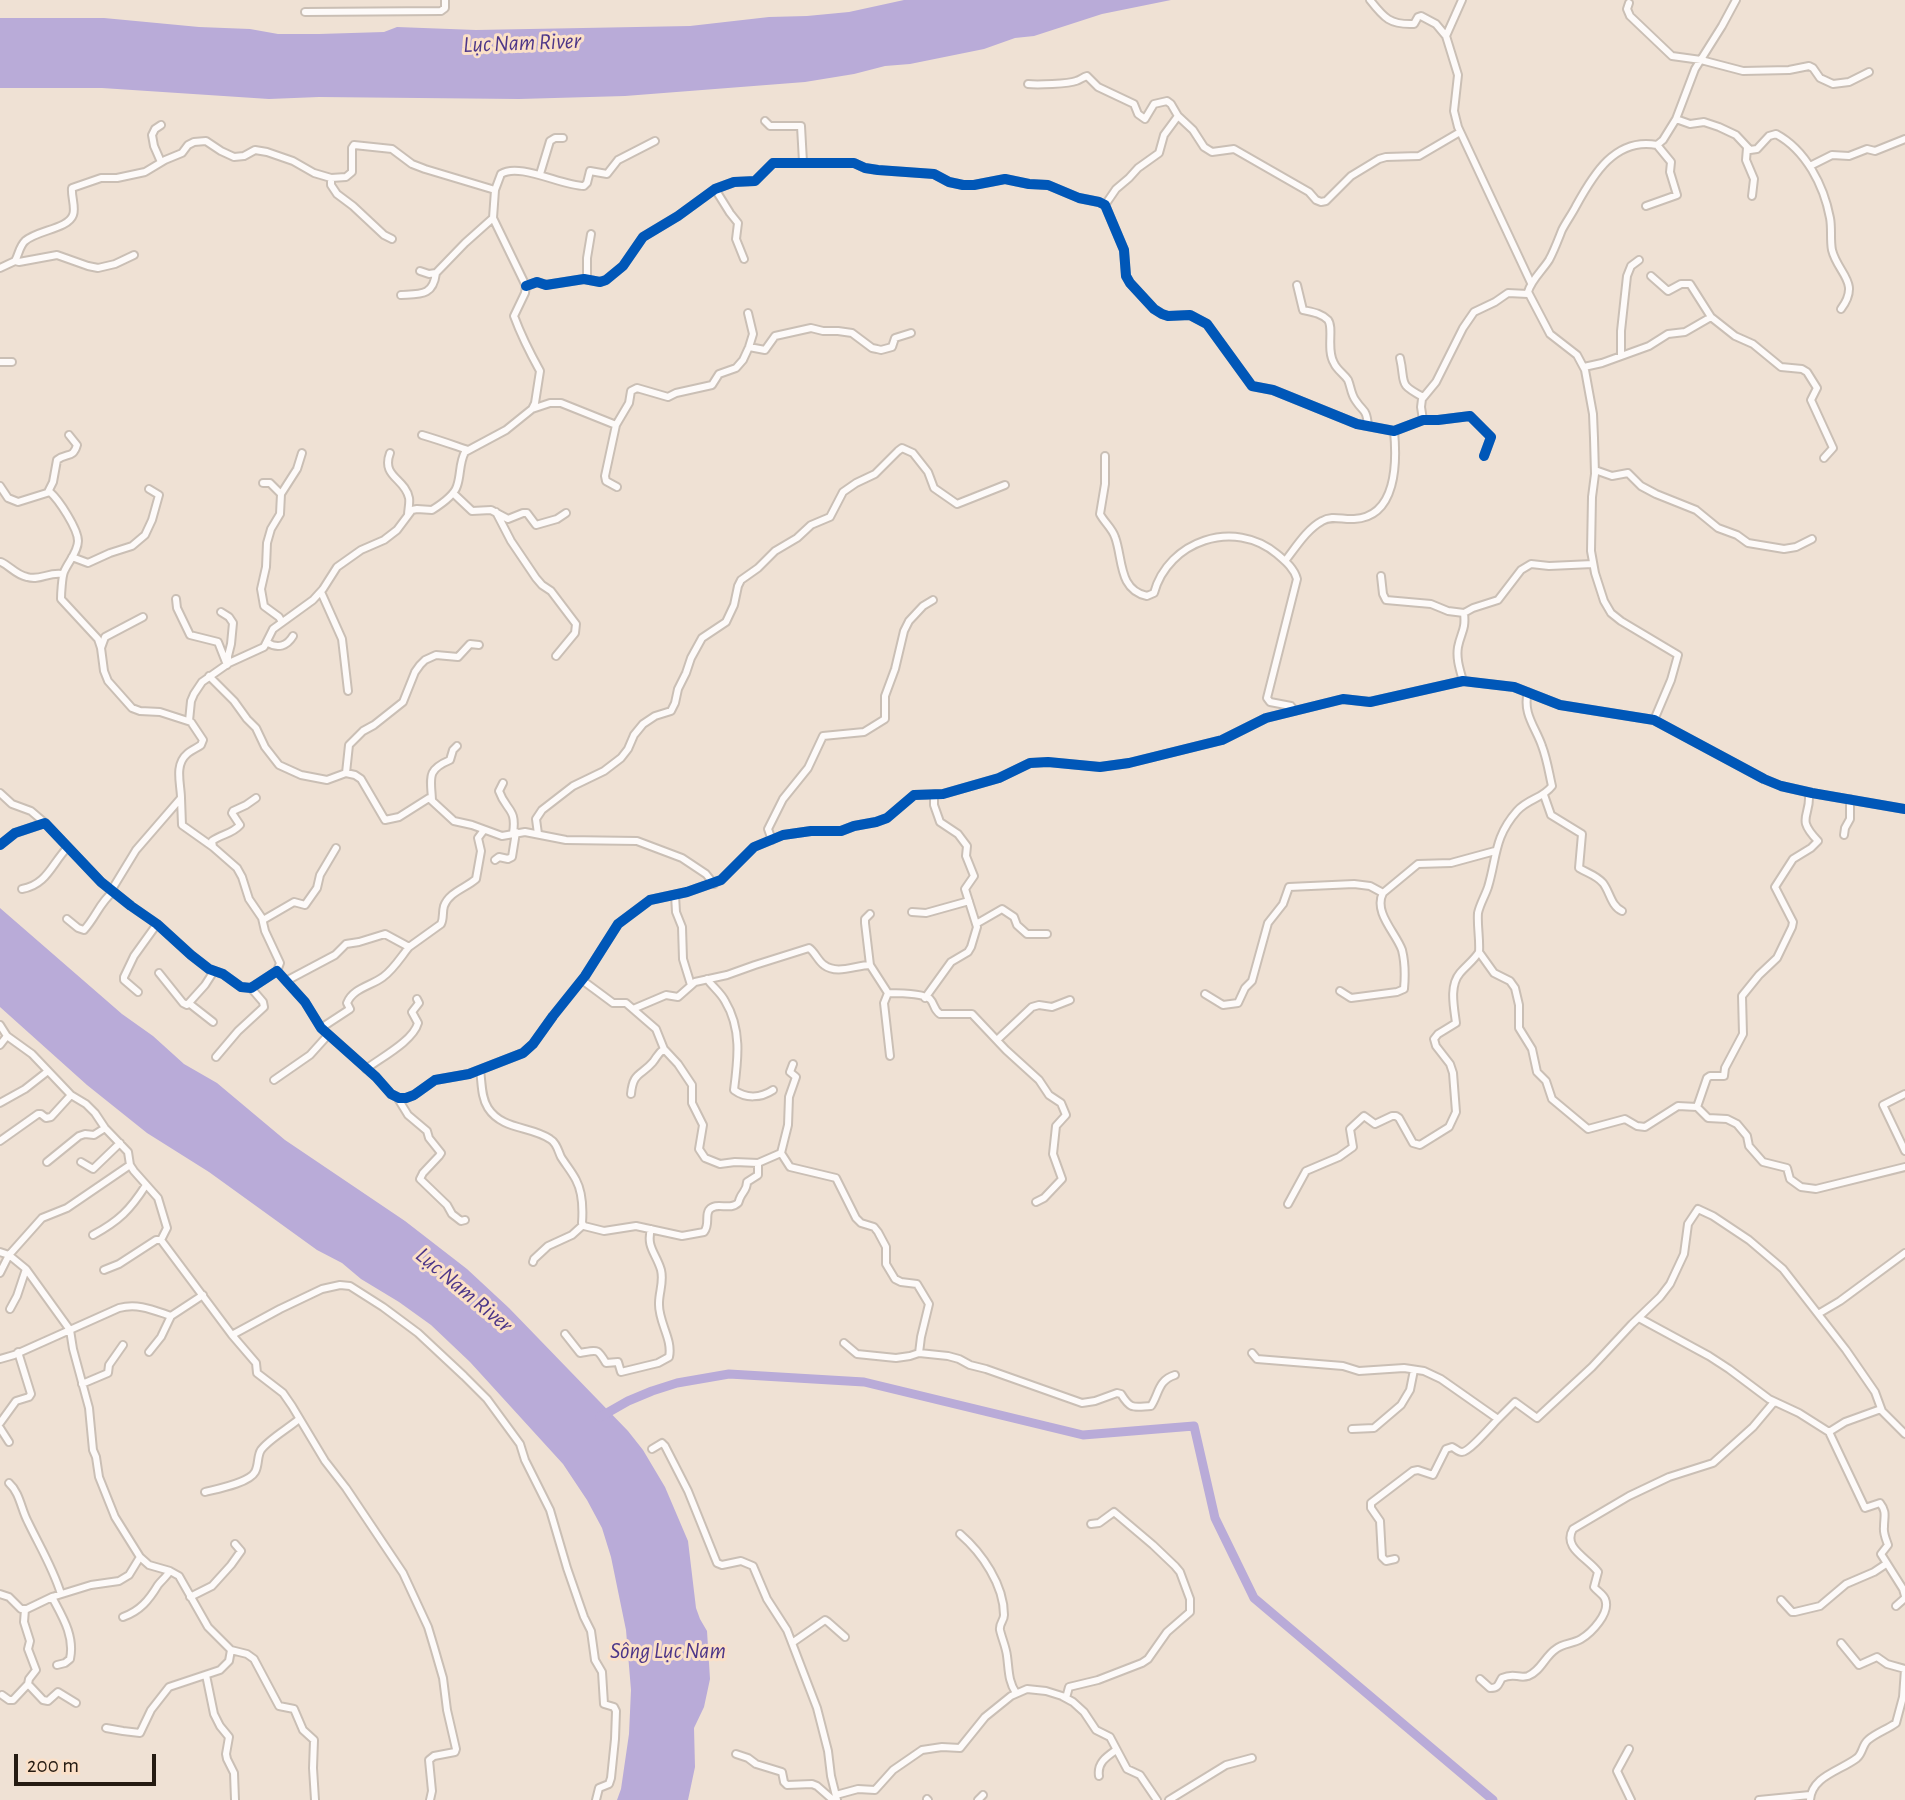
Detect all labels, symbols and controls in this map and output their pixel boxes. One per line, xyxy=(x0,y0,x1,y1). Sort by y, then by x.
water label: Lục Nam River xyxy=(463,27,581,59)
water label: Lục Nam River xyxy=(410,1241,518,1339)
water label: Sông Lục Nam xyxy=(610,1637,726,1665)
scale bar xyxy=(18,1741,159,1785)
text: 200 m xyxy=(27,1755,79,1776)

